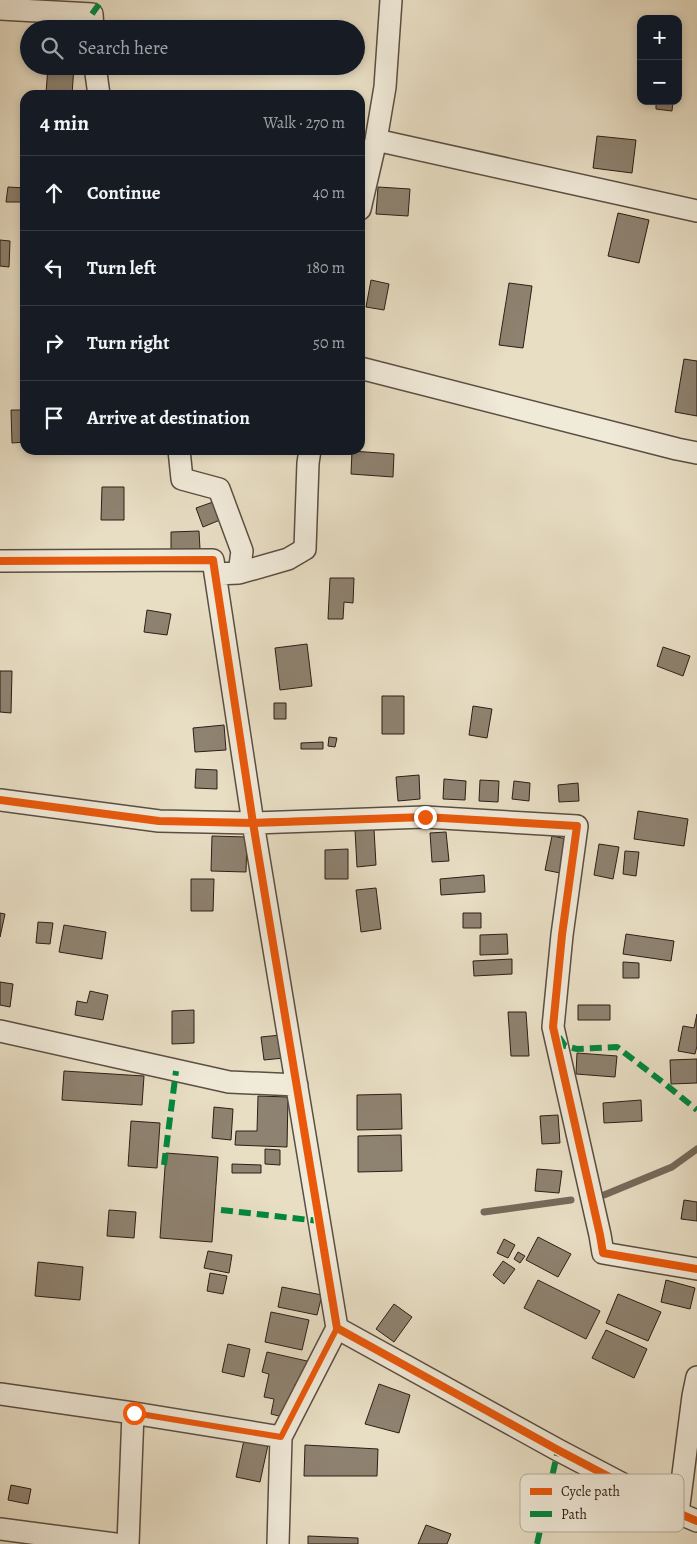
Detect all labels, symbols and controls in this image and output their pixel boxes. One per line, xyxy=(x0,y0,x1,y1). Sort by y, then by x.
map controls xyxy=(637,15,682,105)
button: + xyxy=(637,15,682,60)
search box xyxy=(20,20,365,75)
icon: search xyxy=(38,34,66,62)
text: Search here xyxy=(78,35,168,61)
button: − xyxy=(637,60,682,105)
text: 4 min xyxy=(40,109,89,137)
text: Walk · 270 m xyxy=(263,112,345,134)
icon: ahead xyxy=(40,179,68,207)
text: Continue xyxy=(87,180,161,206)
text: 40 m xyxy=(313,182,345,204)
icon: left xyxy=(40,254,68,282)
text: Turn left xyxy=(87,255,156,281)
text: 180 m xyxy=(307,257,345,279)
icon: right xyxy=(40,329,68,357)
text: Turn right xyxy=(87,330,169,356)
text: 50 m xyxy=(313,332,345,354)
icon: arrive xyxy=(40,404,68,432)
text: Arrive at destination xyxy=(87,405,250,431)
route end xyxy=(414,806,437,829)
route start xyxy=(123,1402,146,1425)
legend xyxy=(520,1474,684,1532)
text: Cycle path xyxy=(561,1482,621,1501)
text: Path xyxy=(561,1505,588,1524)

